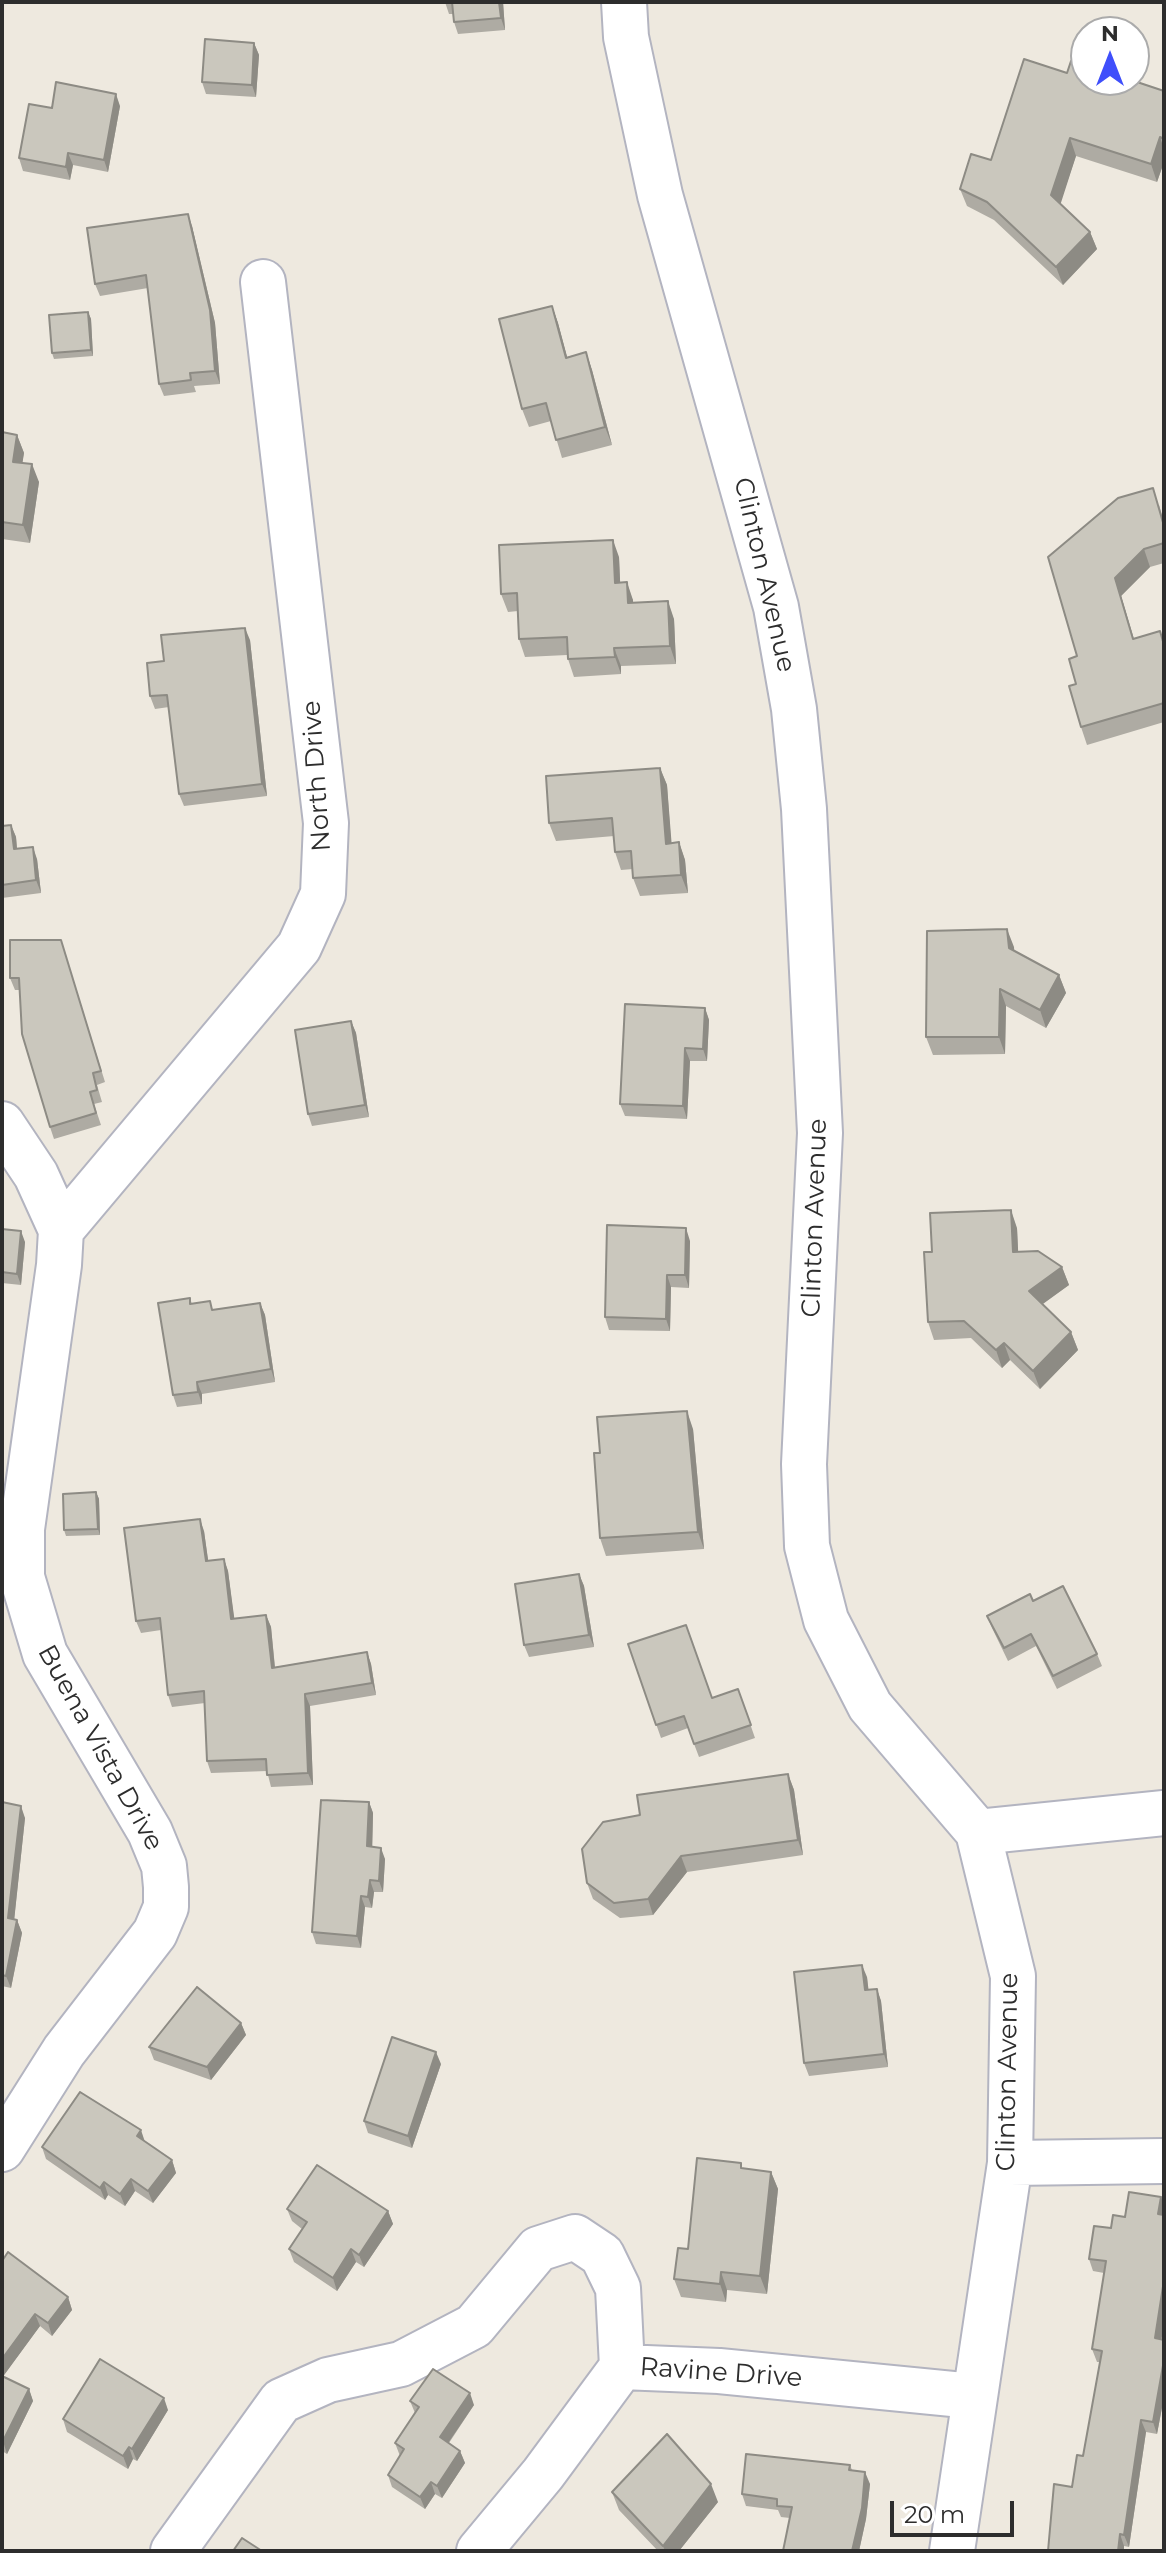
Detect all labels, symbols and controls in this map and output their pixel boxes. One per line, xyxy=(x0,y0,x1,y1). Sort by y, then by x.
north arrow xyxy=(1070,16,1150,96)
text: N xyxy=(1101,20,1119,47)
street label: Clinton Avenue xyxy=(726,475,802,675)
street label: North Drive xyxy=(296,699,338,853)
street label: Clinton Avenue xyxy=(796,1118,834,1318)
street label: Buena Vista Drive xyxy=(31,1640,169,1856)
street label: Clinton Avenue xyxy=(991,1972,1025,2172)
street label: Ravine Drive xyxy=(639,2352,803,2394)
scale bar xyxy=(894,2485,1018,2535)
text: 20 m xyxy=(904,2500,965,2529)

